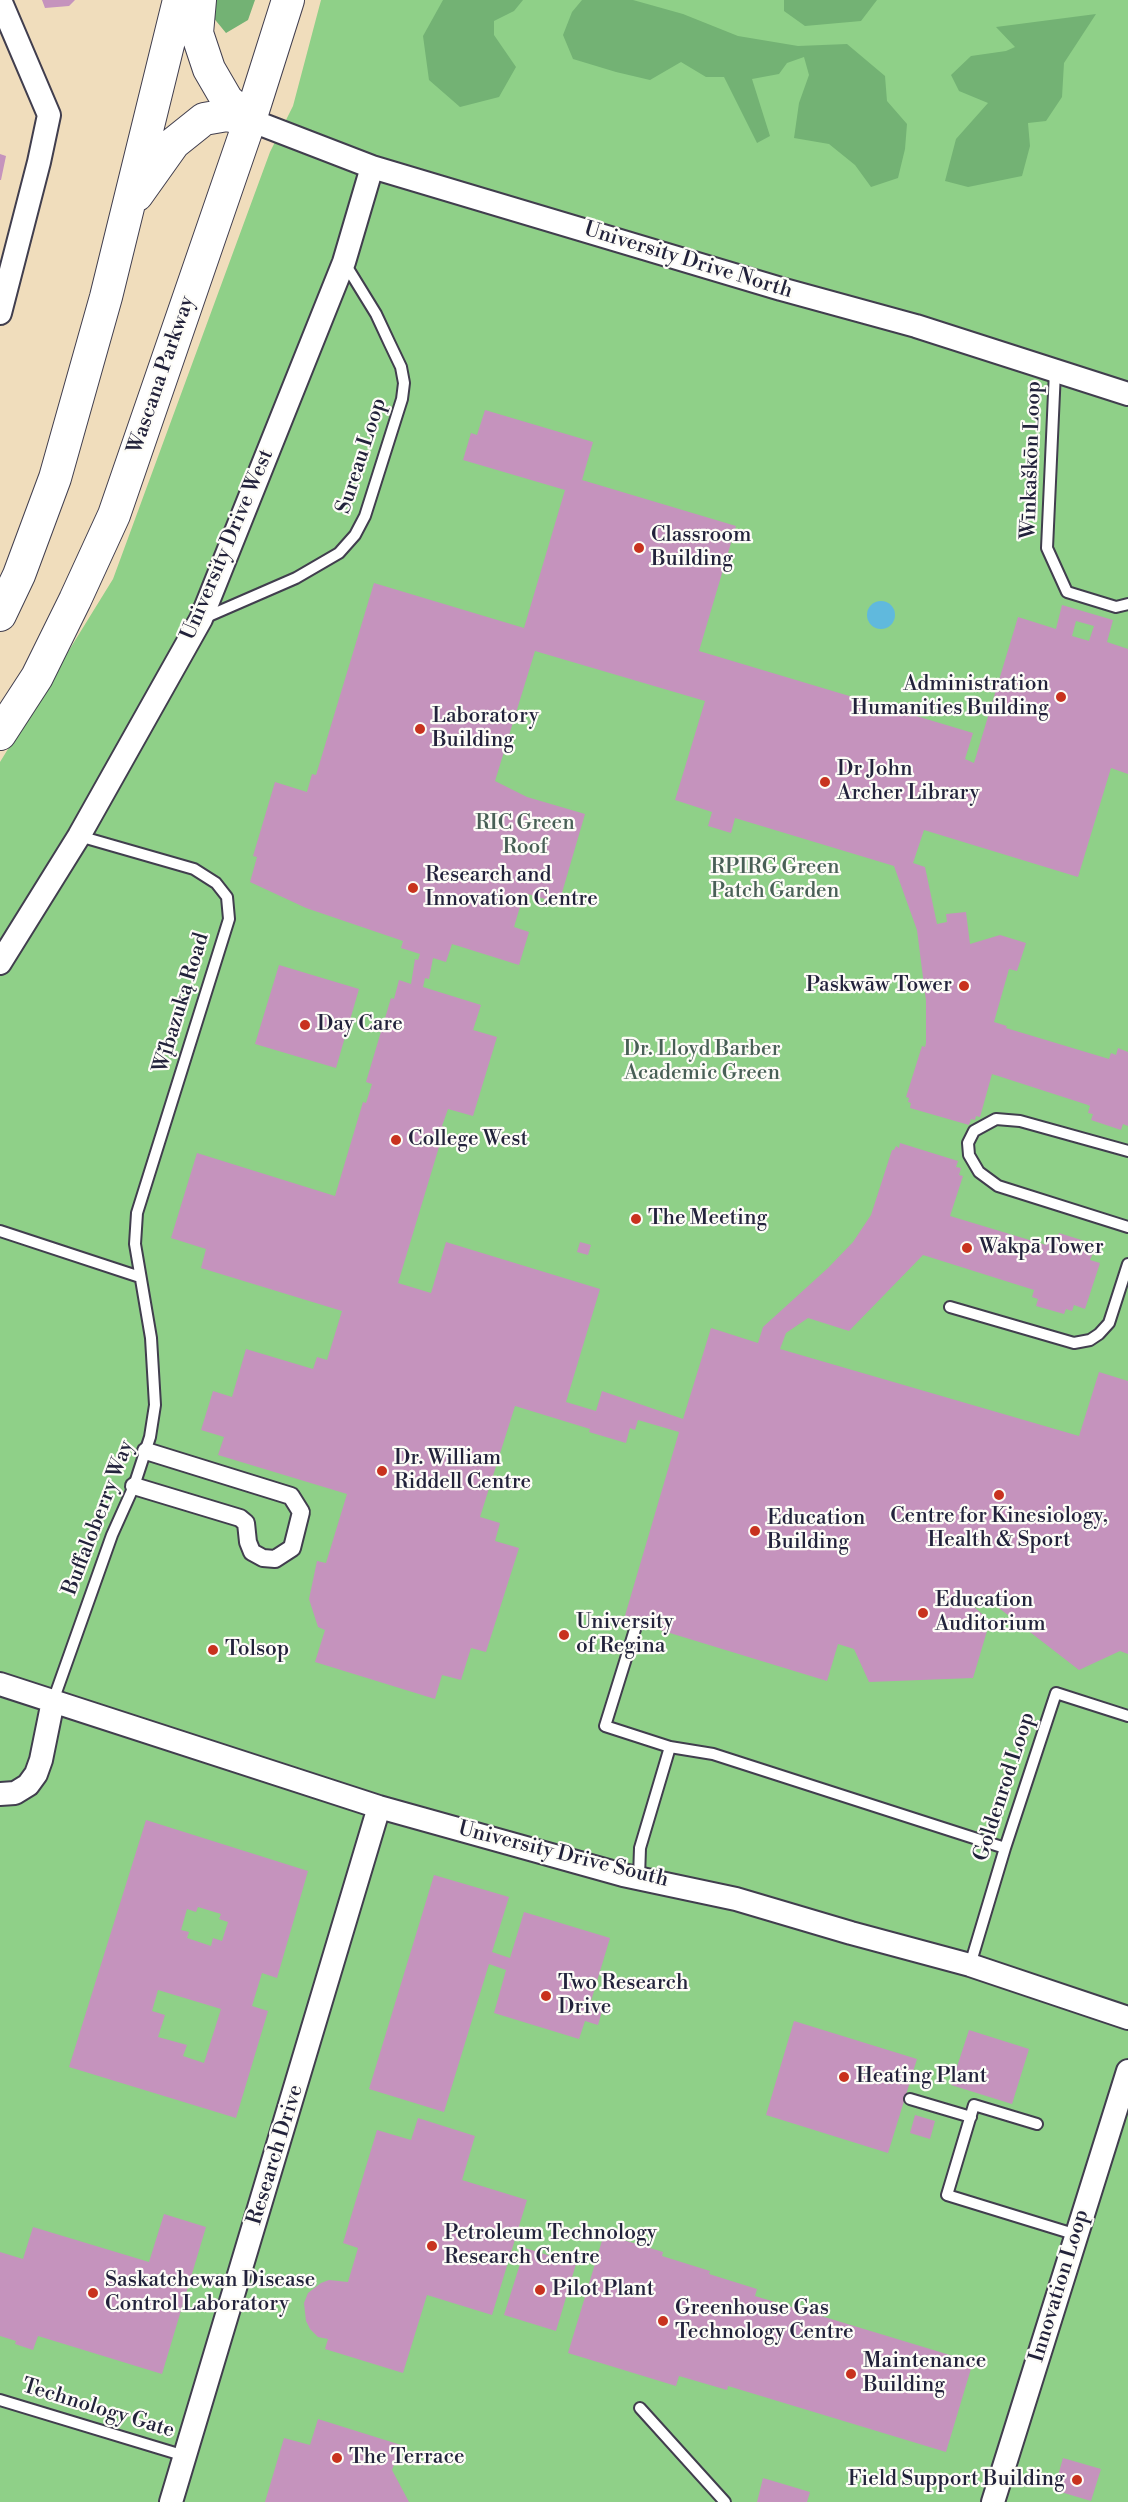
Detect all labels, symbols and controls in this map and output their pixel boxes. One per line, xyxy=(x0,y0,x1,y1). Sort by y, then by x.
street label: University Drive North xyxy=(581,217,795,305)
street label: Wascana Parkway xyxy=(123,293,201,457)
street label: Wīnkaškōn Loop xyxy=(1017,381,1047,539)
street label: Sureau Loop xyxy=(331,395,393,517)
street label: University Drive West xyxy=(176,446,280,644)
place label: Classroom Building xyxy=(651,523,751,573)
marker: Classroom Building xyxy=(632,541,646,555)
place label: Administration Humanities Building xyxy=(851,672,1049,722)
marker: Administration Humanities Building xyxy=(1054,690,1068,704)
place label: Laboratory Building xyxy=(432,704,539,754)
marker: Laboratory Building xyxy=(413,722,427,736)
place label: Dr John Archer Library xyxy=(837,757,980,807)
marker: Dr John Archer Library xyxy=(818,775,832,789)
park label: RIC Green Roof xyxy=(475,811,575,861)
park label: RPIRG Green Patch Garden xyxy=(710,855,840,905)
place label: Research and Innovation Centre xyxy=(425,863,598,913)
marker: Research and Innovation Centre xyxy=(406,881,420,895)
street label: Wį́bazuką Road xyxy=(149,930,215,1076)
place label: Paskwāw Tower xyxy=(806,973,952,999)
marker: Paskwāw Tower xyxy=(957,979,971,993)
place label: Day Care xyxy=(317,1012,403,1038)
marker: Day Care xyxy=(298,1018,312,1032)
park label: Dr. Lloyd Barber Academic Green xyxy=(623,1037,781,1087)
place label: College West xyxy=(408,1127,528,1153)
marker: College West xyxy=(389,1133,403,1147)
place label: The Meeting xyxy=(648,1206,767,1232)
marker: The Meeting xyxy=(629,1212,643,1226)
place label: Wakpā Tower xyxy=(979,1235,1104,1261)
marker: Wakpā Tower xyxy=(960,1241,974,1255)
street label: Buffaloberry Way xyxy=(58,1437,140,1599)
place label: Dr. William Riddell Centre xyxy=(394,1446,531,1496)
marker: Dr. William Riddell Centre xyxy=(375,1464,389,1478)
marker: Centre for Kinesiology, Health & Sport xyxy=(992,1488,1006,1502)
place label: Centre for Kinesiology, Health & Sport xyxy=(890,1504,1108,1554)
place label: Education Building xyxy=(767,1506,865,1556)
marker: Education Building xyxy=(748,1524,762,1538)
place label: Education Auditorium xyxy=(935,1588,1046,1638)
marker: Education Auditorium xyxy=(916,1606,930,1620)
place label: University of Regina xyxy=(576,1610,674,1660)
marker: University of Regina xyxy=(557,1628,571,1642)
place label: Tolsop xyxy=(225,1637,289,1663)
marker: Tolsop xyxy=(206,1643,220,1657)
street label: Goldenrod Loop xyxy=(969,1709,1041,1865)
street label: University Drive South xyxy=(455,1817,671,1893)
place label: Two Research Drive xyxy=(558,1971,688,2021)
marker: Two Research Drive xyxy=(539,1989,553,2003)
place label: Heating Plant xyxy=(856,2064,987,2090)
marker: Heating Plant xyxy=(837,2070,851,2084)
street label: Research Drive xyxy=(243,2082,309,2228)
street label: Innovation Loop xyxy=(1025,2207,1095,2365)
place label: Petroleum Technology Research Centre xyxy=(444,2221,657,2271)
marker: Petroleum Technology Research Centre xyxy=(425,2239,439,2253)
place label: Saskatchewan Disease Control Laboratory xyxy=(105,2268,315,2318)
place label: Pilot Plant xyxy=(552,2277,654,2303)
marker: Pilot Plant xyxy=(533,2283,547,2297)
marker: Saskatchewan Disease Control Laboratory xyxy=(86,2286,100,2300)
place label: Greenhouse Gas Technology Centre xyxy=(675,2296,854,2346)
marker: Greenhouse Gas Technology Centre xyxy=(656,2314,670,2328)
place label: Maintenance Building xyxy=(863,2349,986,2399)
marker: Maintenance Building xyxy=(844,2367,858,2381)
street label: Technology Gate xyxy=(19,2374,177,2444)
place label: The Terrace xyxy=(349,2445,465,2471)
marker: The Terrace xyxy=(330,2451,344,2465)
place label: Field Support Building xyxy=(848,2467,1065,2493)
marker: Field Support Building xyxy=(1070,2473,1084,2487)

